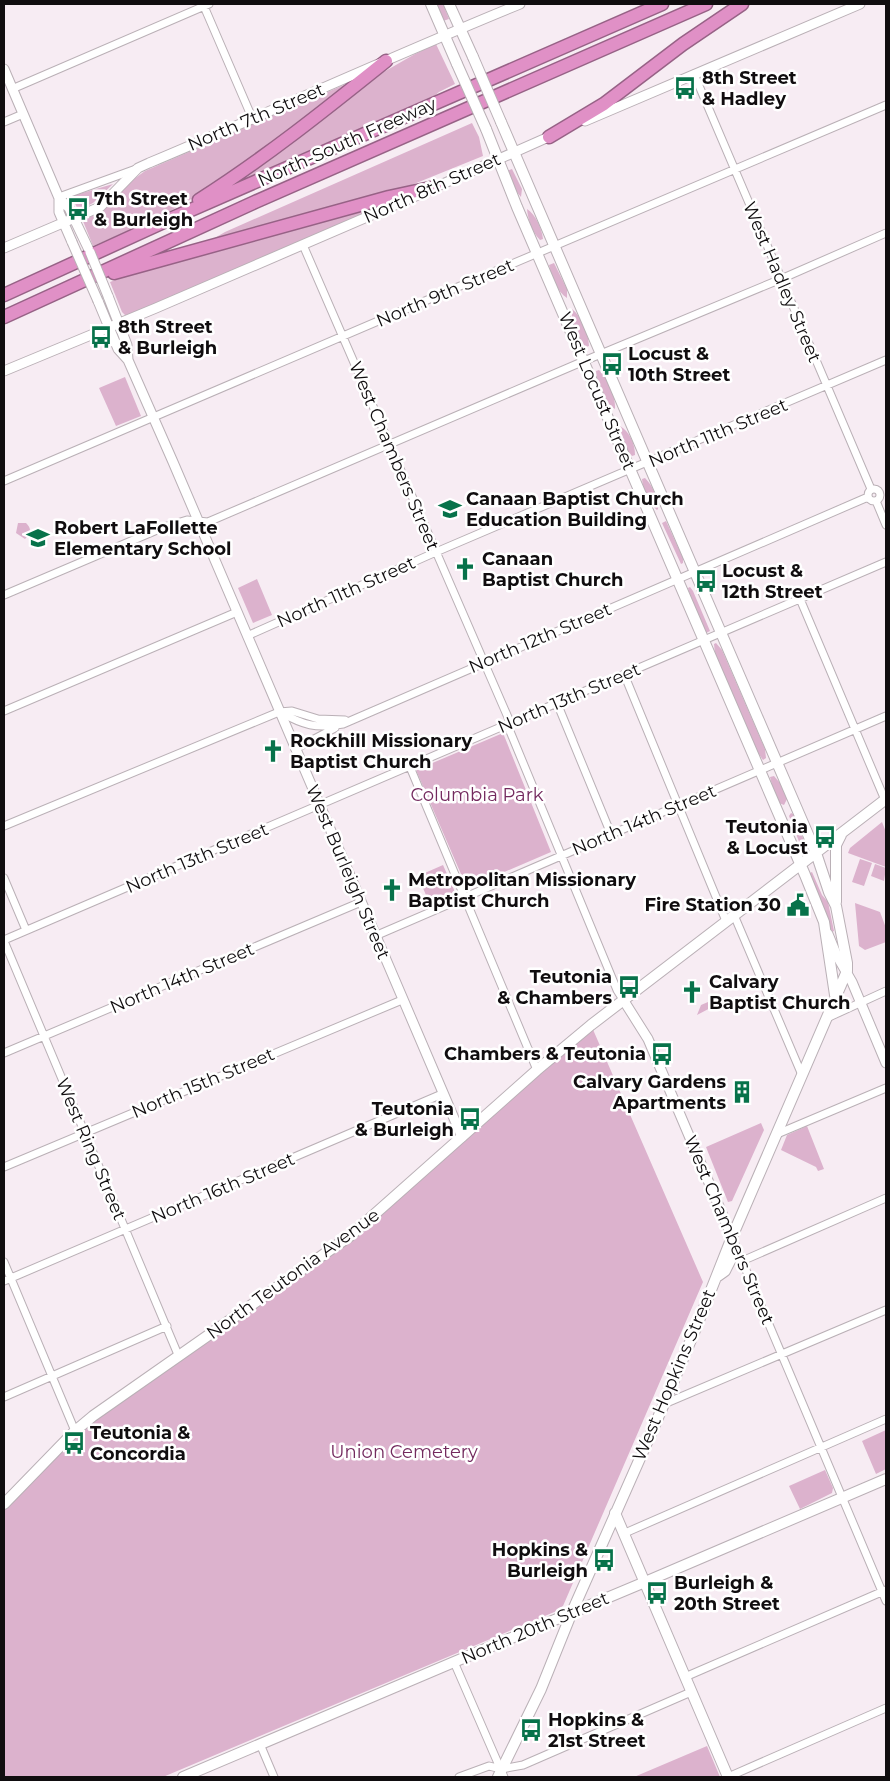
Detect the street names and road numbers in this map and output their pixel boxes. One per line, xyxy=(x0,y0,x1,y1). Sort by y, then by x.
street label: North 7th Street xyxy=(184,78,328,156)
street label: North-South Freeway xyxy=(254,93,440,191)
street label: North 8th Street xyxy=(360,148,504,228)
street label: West Hadley Street xyxy=(738,198,826,366)
street label: North 9th Street xyxy=(373,254,517,332)
street label: West Locust Street xyxy=(554,309,640,473)
street label: West Chambers Street xyxy=(344,358,444,554)
street label: North 11th Street xyxy=(645,394,791,472)
street label: North 11th Street xyxy=(273,552,419,632)
street label: North 12th Street xyxy=(465,598,615,678)
street label: North 13th Street xyxy=(494,658,644,738)
street label: North 14th Street xyxy=(569,780,719,860)
street label: West Burleigh Street xyxy=(301,781,395,963)
street label: North 13th Street xyxy=(122,818,272,898)
street label: North 14th Street xyxy=(107,938,257,1018)
street label: North 15th Street xyxy=(128,1043,278,1123)
street label: West Ring Street xyxy=(51,1075,131,1223)
street label: West Chambers Street xyxy=(679,1132,779,1328)
street label: North 16th Street xyxy=(148,1148,298,1228)
street label: North Teutonia Avenue xyxy=(202,1204,384,1344)
street label: West Hopkins Street xyxy=(628,1286,720,1464)
street label: North 20th Street xyxy=(458,1587,612,1669)

